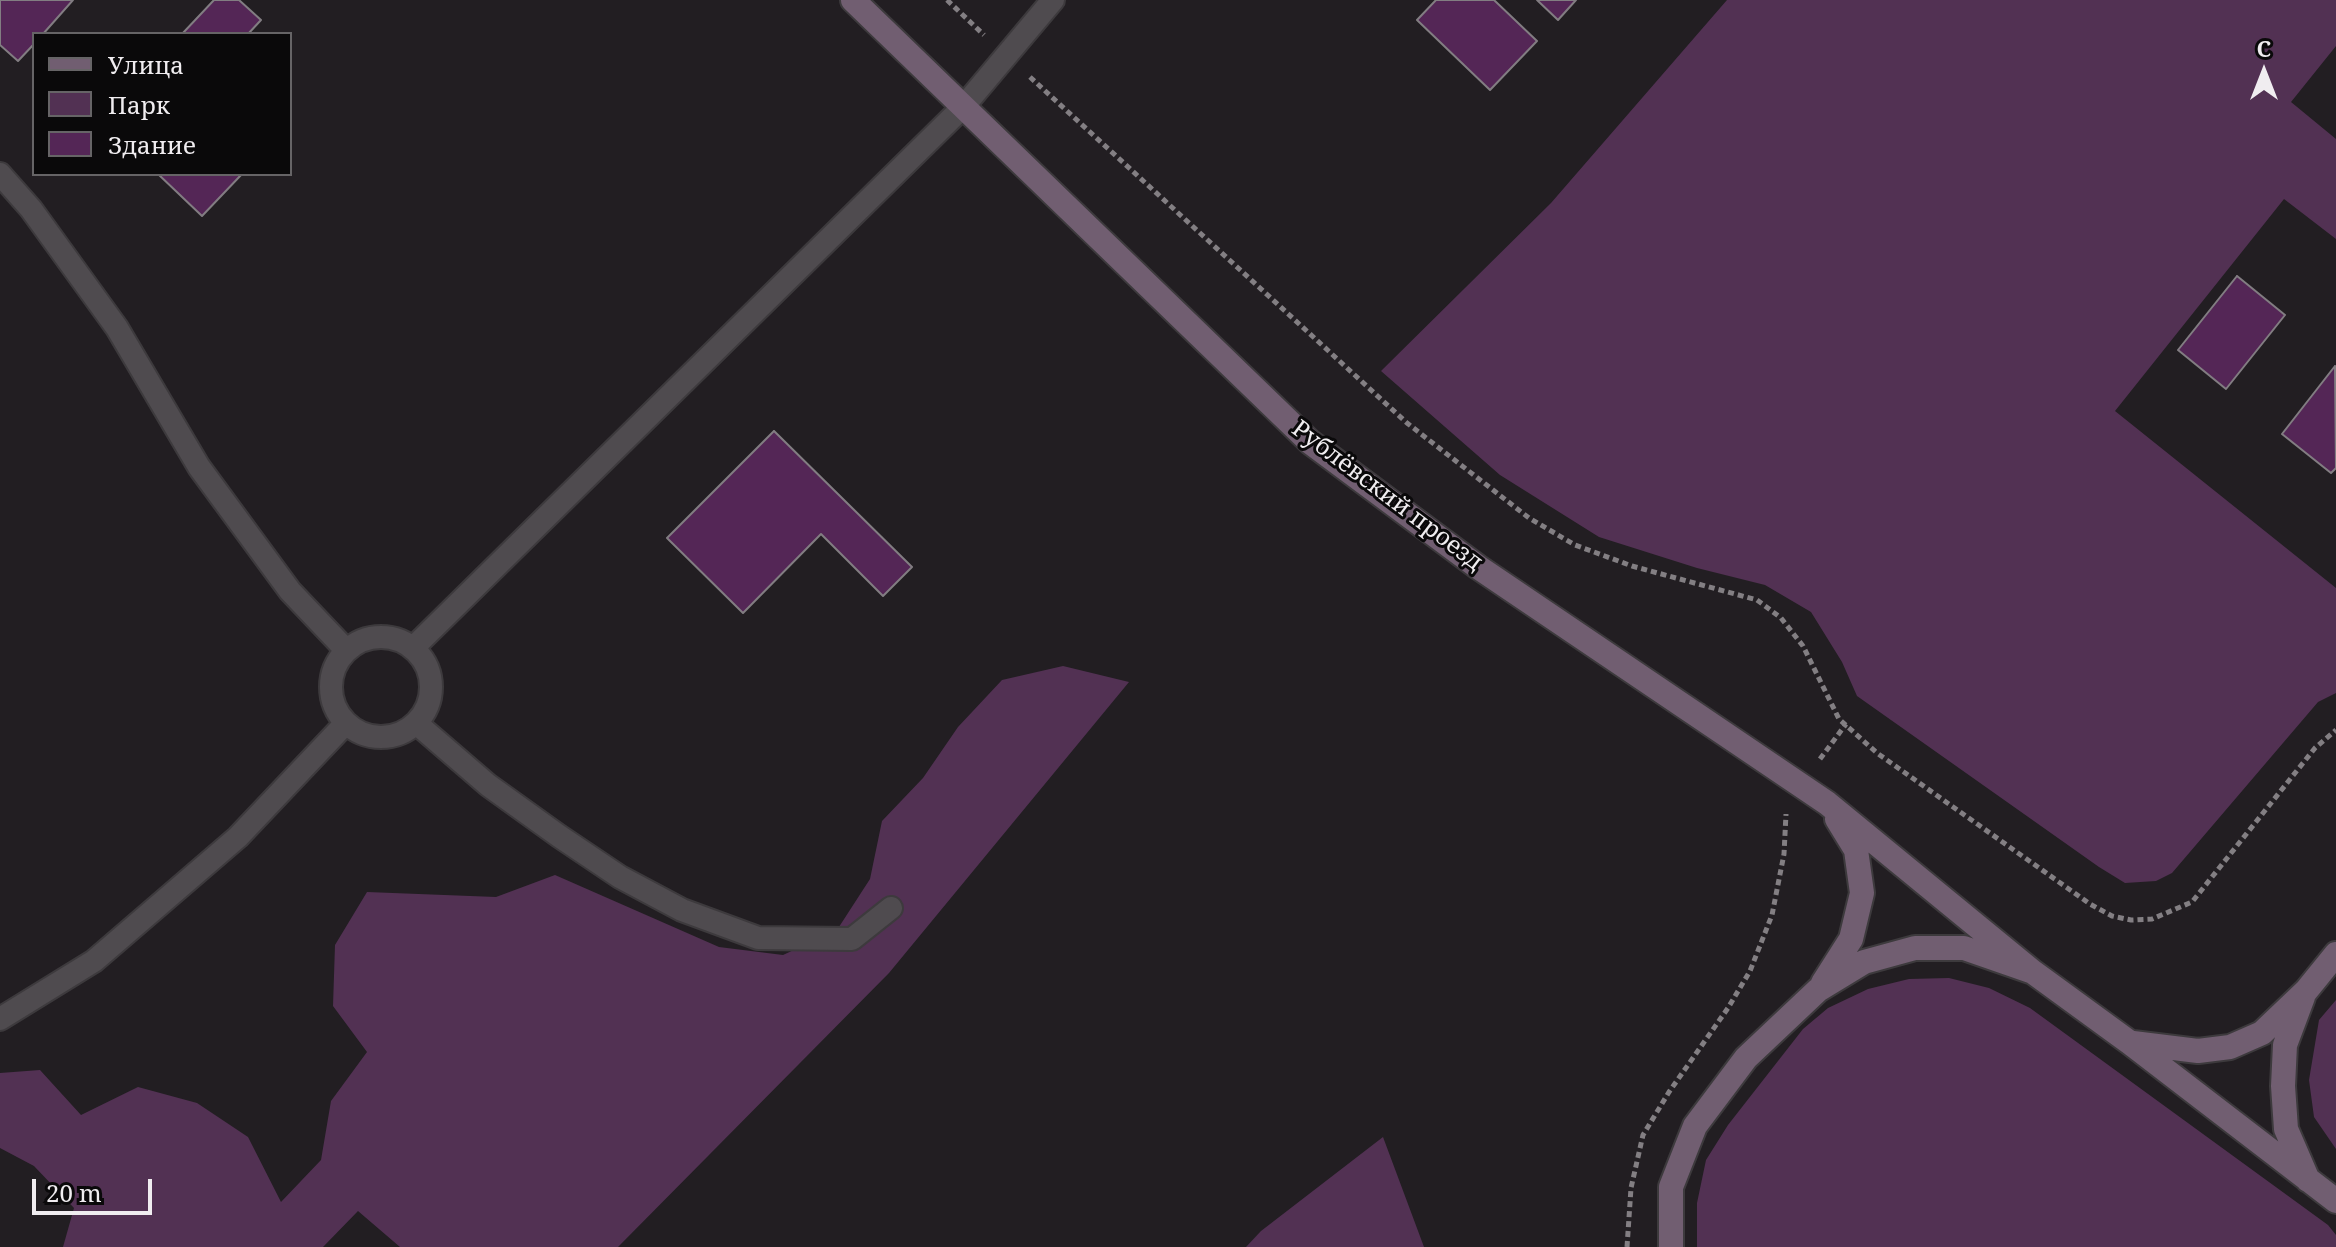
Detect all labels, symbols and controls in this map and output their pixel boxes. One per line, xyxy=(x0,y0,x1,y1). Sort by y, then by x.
legend xyxy=(32,32,292,176)
north arrow xyxy=(2224,32,2304,112)
text: С xyxy=(2257,33,2271,63)
text: Улица xyxy=(108,48,184,81)
text: Парк xyxy=(108,88,170,121)
text: Здание xyxy=(108,128,196,161)
street label: Рублёвский проезд xyxy=(1286,415,1488,577)
scale bar xyxy=(36,1163,156,1213)
text: 20 m xyxy=(46,1176,102,1209)

